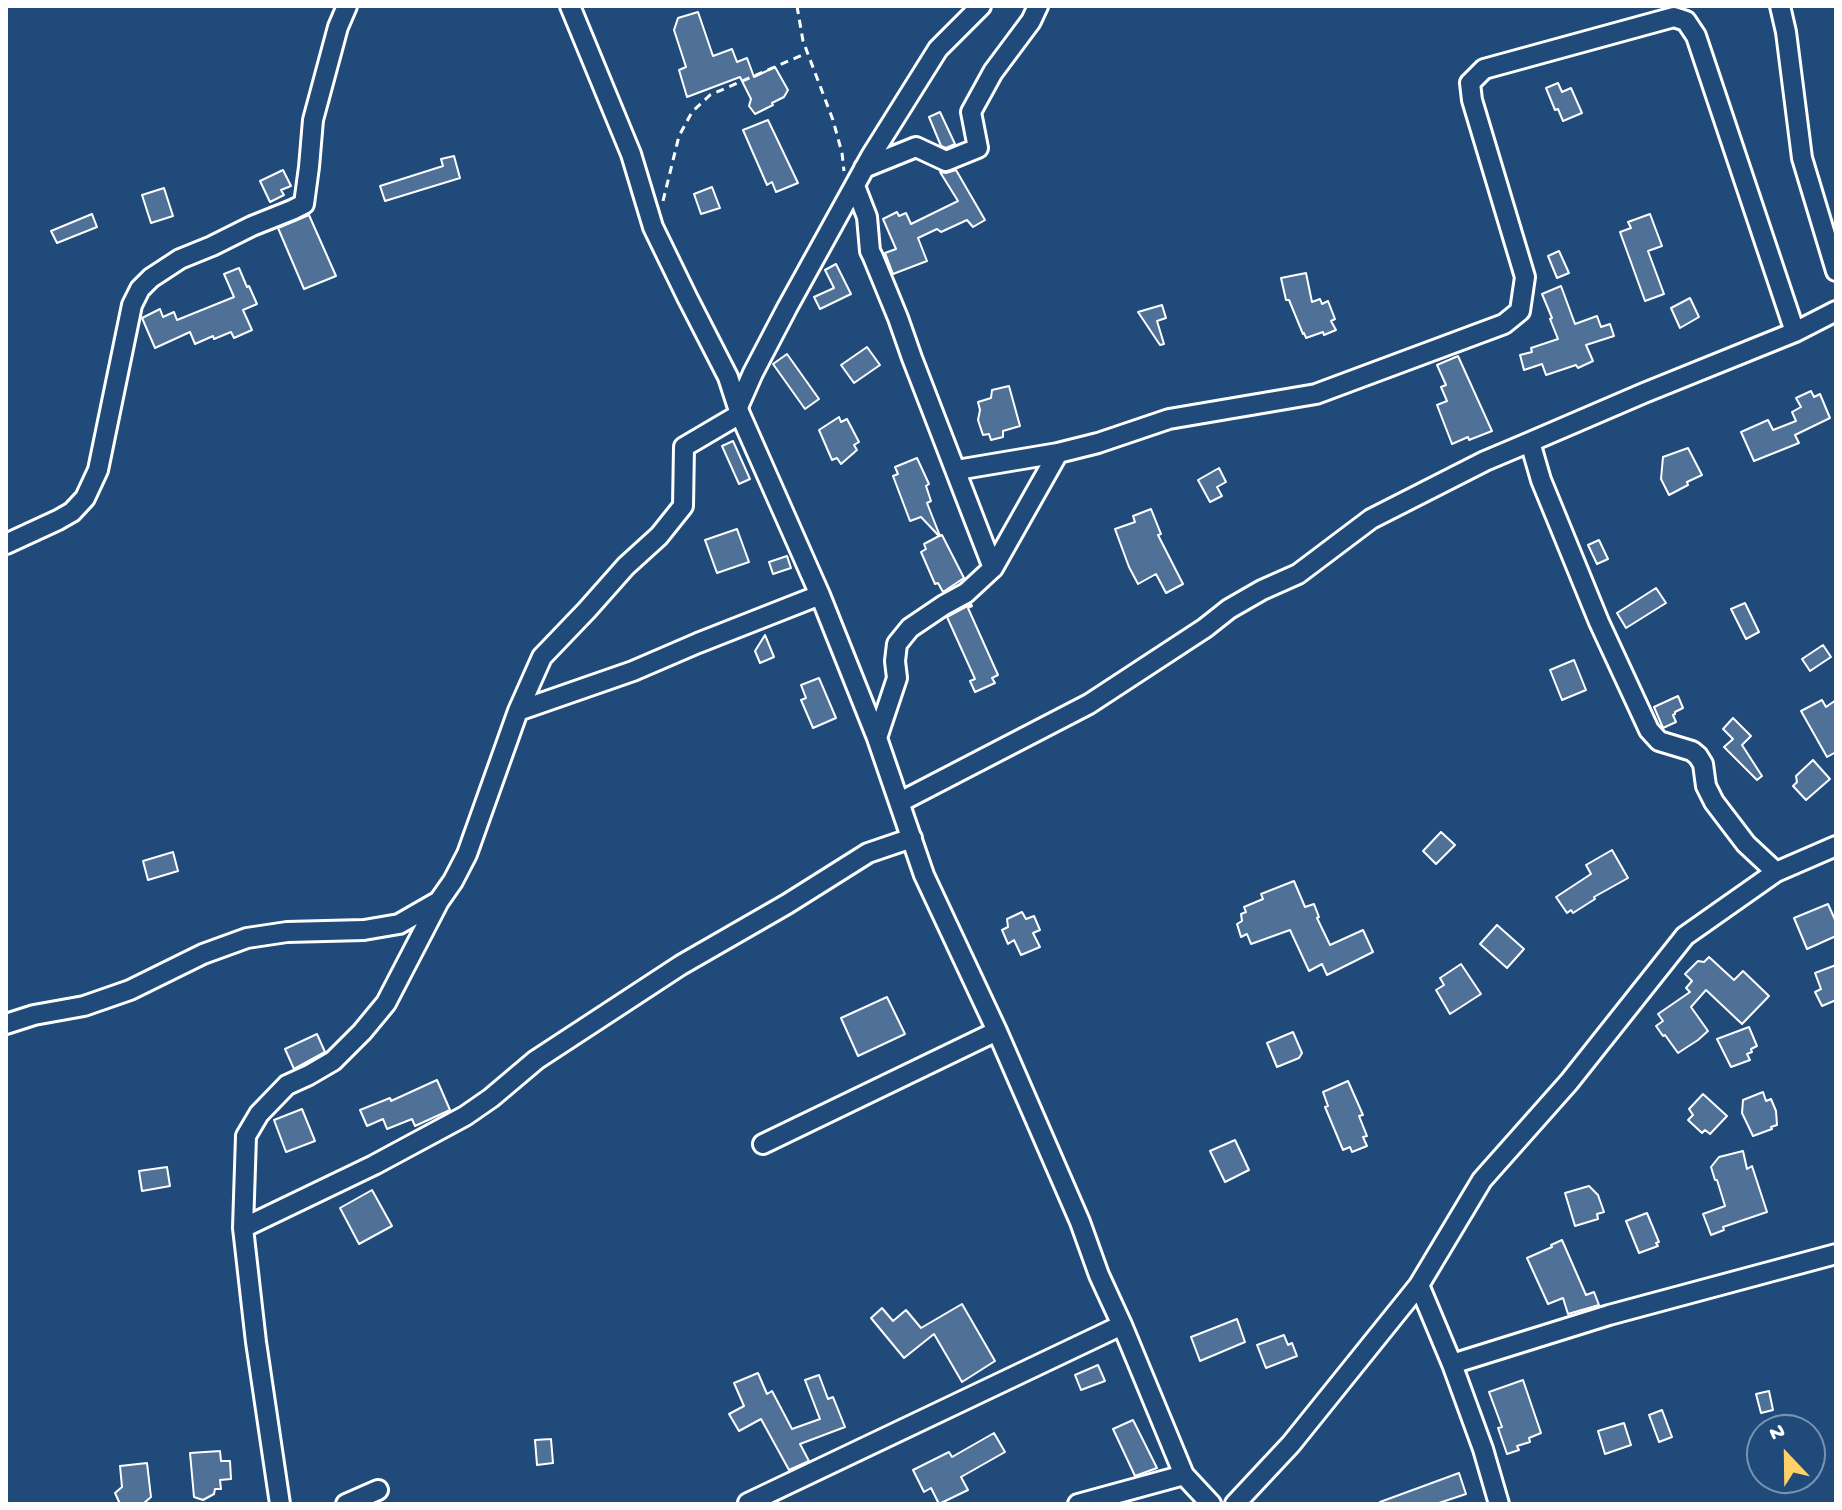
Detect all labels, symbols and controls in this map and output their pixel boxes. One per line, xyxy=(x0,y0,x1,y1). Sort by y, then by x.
north arrow xyxy=(1746,1414,1826,1494)
text: N xyxy=(1766,1419,1789,1448)

